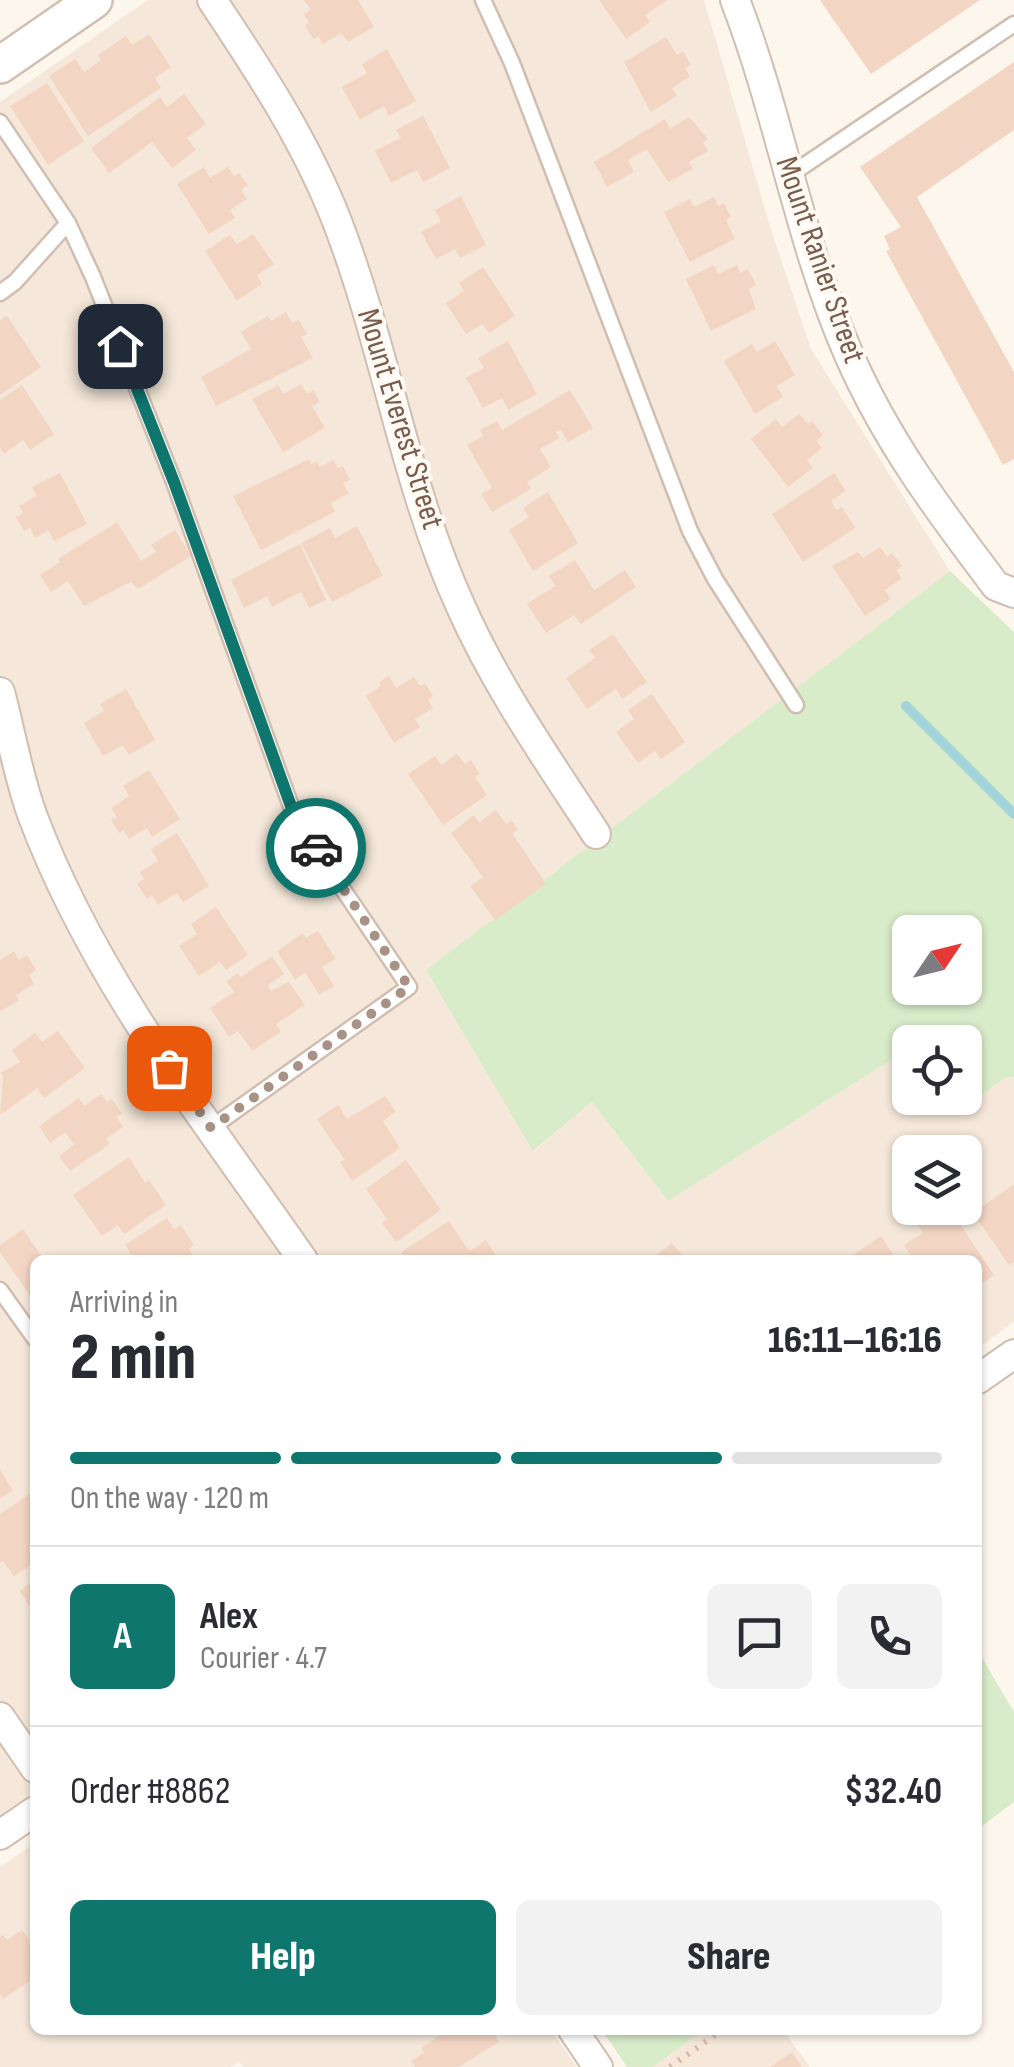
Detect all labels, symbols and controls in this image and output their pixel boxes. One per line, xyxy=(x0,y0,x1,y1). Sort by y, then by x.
street label: Mount Ranier Street xyxy=(766,152,874,368)
pin xyxy=(78,304,163,389)
street label: Mount Everest Street xyxy=(348,304,452,534)
icon: home xyxy=(93,319,148,374)
courier xyxy=(266,798,366,898)
icon: car xyxy=(289,821,344,876)
north arrow xyxy=(892,915,982,1005)
map controls xyxy=(892,915,982,1225)
button: locate xyxy=(892,1025,982,1115)
pin xyxy=(127,1026,212,1111)
icon: bag xyxy=(142,1041,197,1096)
button: layers xyxy=(892,1135,982,1225)
text: Arriving in xyxy=(70,1283,178,1322)
text: 16:11–16:16 xyxy=(768,1318,942,1363)
text: 2 min xyxy=(70,1320,196,1398)
text: On the way · 120 m xyxy=(70,1479,269,1518)
button: chat xyxy=(707,1584,812,1689)
button: phone xyxy=(837,1584,942,1689)
text: Alex xyxy=(200,1594,258,1639)
text: A xyxy=(113,1614,132,1659)
text: Courier · 4.7 xyxy=(200,1639,327,1678)
text: Order #8862 xyxy=(70,1769,230,1814)
text: $32.40 xyxy=(844,1769,942,1814)
button: Help xyxy=(70,1900,496,2015)
button: Share xyxy=(516,1900,942,2015)

